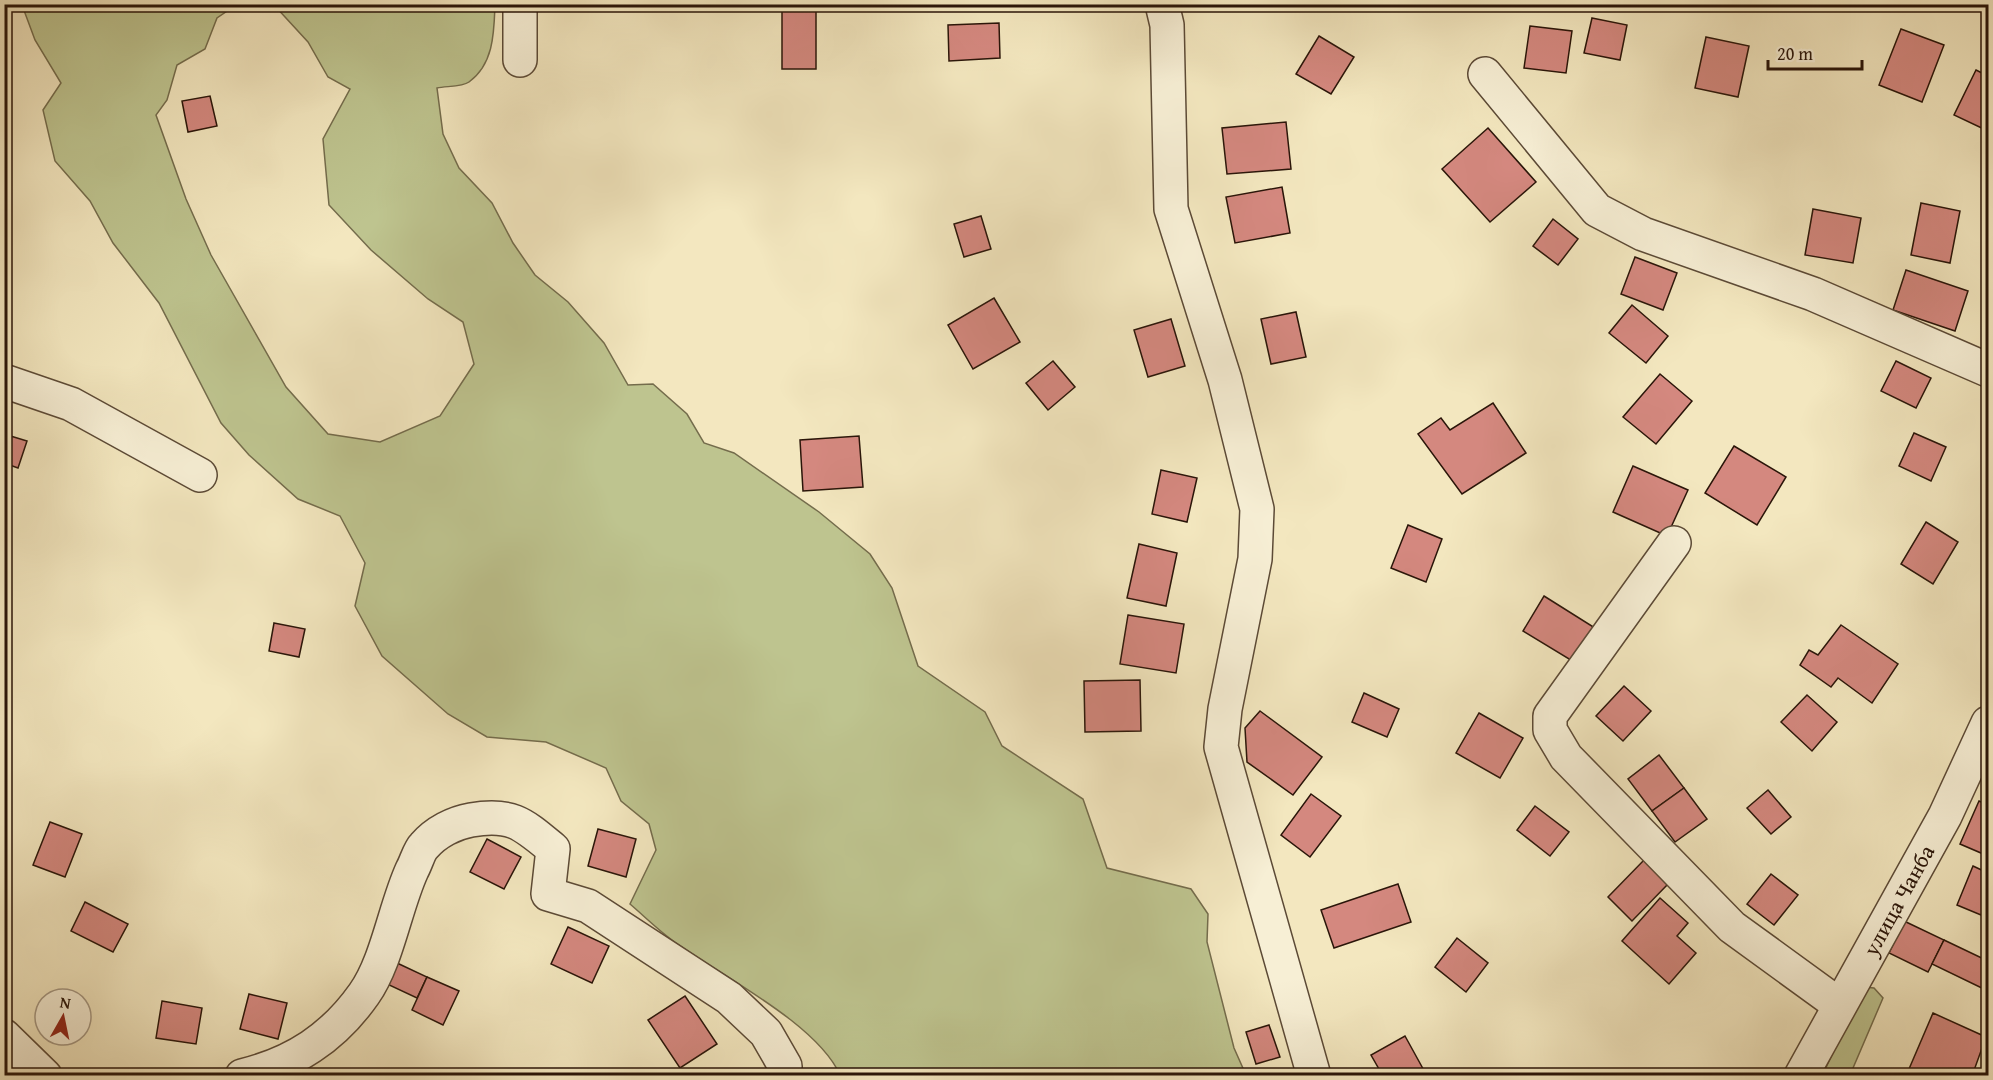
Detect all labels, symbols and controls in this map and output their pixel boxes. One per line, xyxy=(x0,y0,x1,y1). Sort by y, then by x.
scale bar xyxy=(1768,33,1862,71)
text: 20 m xyxy=(1777,40,1813,67)
street label: улица Чанба xyxy=(1854,838,1942,962)
north arrow xyxy=(33,987,93,1047)
text: N xyxy=(58,989,73,1015)

